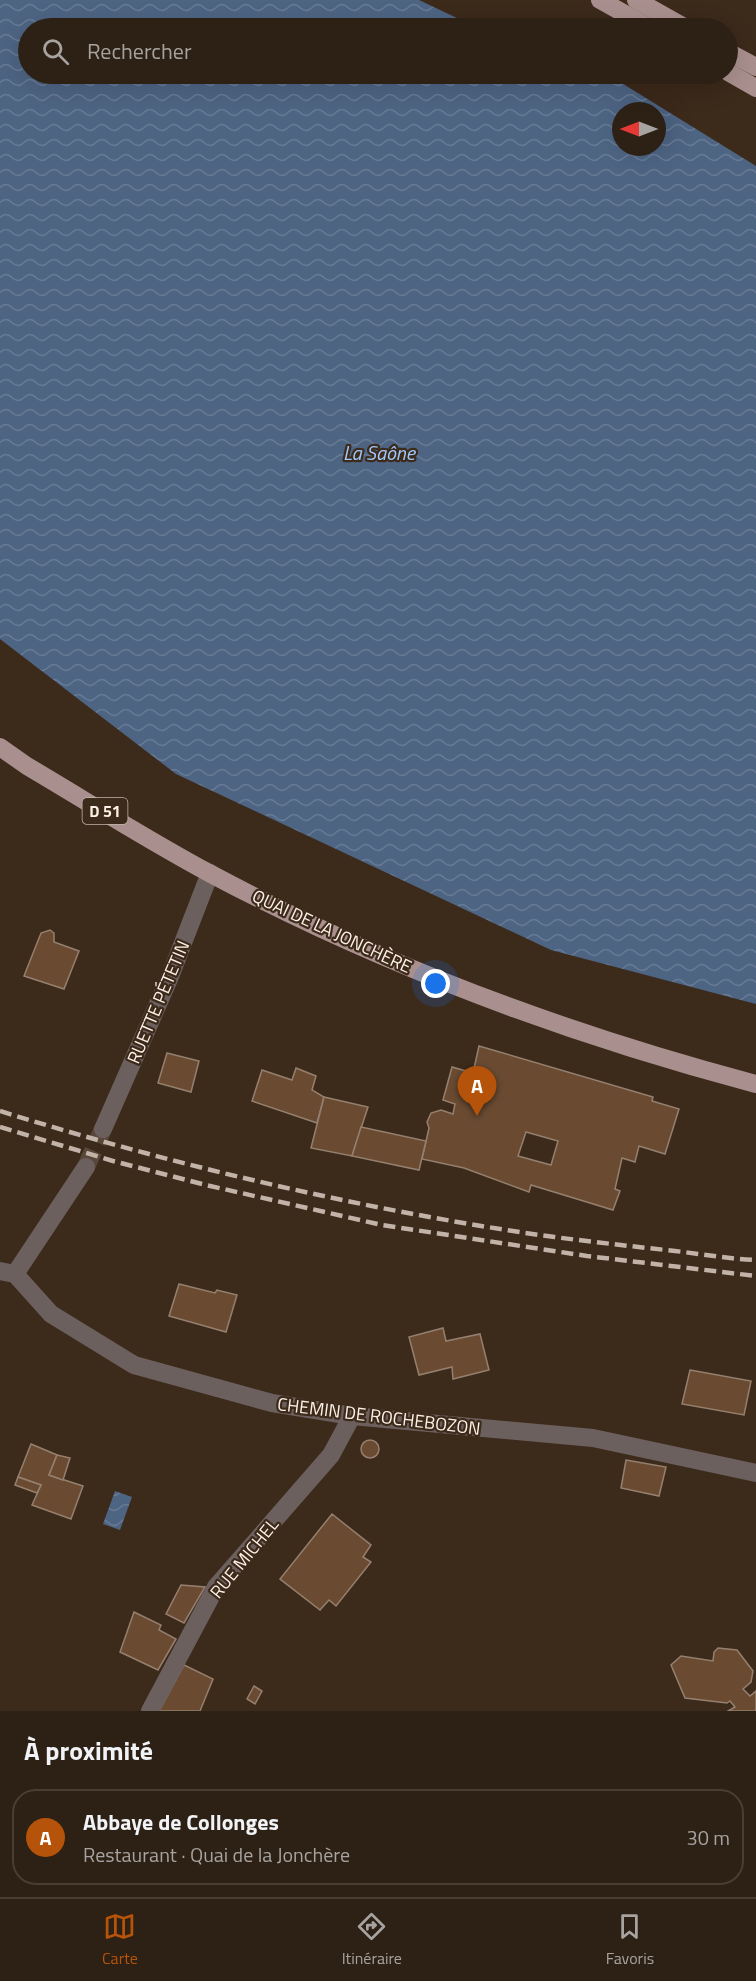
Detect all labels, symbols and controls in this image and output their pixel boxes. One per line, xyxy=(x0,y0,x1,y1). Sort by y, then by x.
search box xyxy=(18,18,738,84)
text: Rechercher xyxy=(87,34,192,68)
icon: search xyxy=(39,35,72,68)
north arrow xyxy=(612,102,666,156)
water label: La Saône xyxy=(343,437,417,468)
road number: D 51 xyxy=(82,798,128,824)
street label: QUAI DE LA JONCHÈRE xyxy=(248,882,416,980)
street label: RUETTE PÉTETIN xyxy=(120,936,196,1068)
your location xyxy=(421,969,450,998)
pin: A xyxy=(458,1066,496,1116)
street label: CHEMIN DE ROCHEBOZON xyxy=(276,1390,482,1442)
street label: RUE MICHEL xyxy=(203,1512,285,1604)
text: À proximité xyxy=(24,1731,153,1770)
text: Abbaye de Collonges xyxy=(83,1805,279,1839)
text: A xyxy=(39,1822,52,1853)
text: 30 m xyxy=(686,1822,730,1853)
text: Restaurant · Quai de la Jonchère xyxy=(83,1839,350,1870)
tab: Carte xyxy=(102,1910,138,1970)
tab: Itinéraire xyxy=(342,1910,402,1970)
tab: Favoris xyxy=(606,1910,654,1970)

